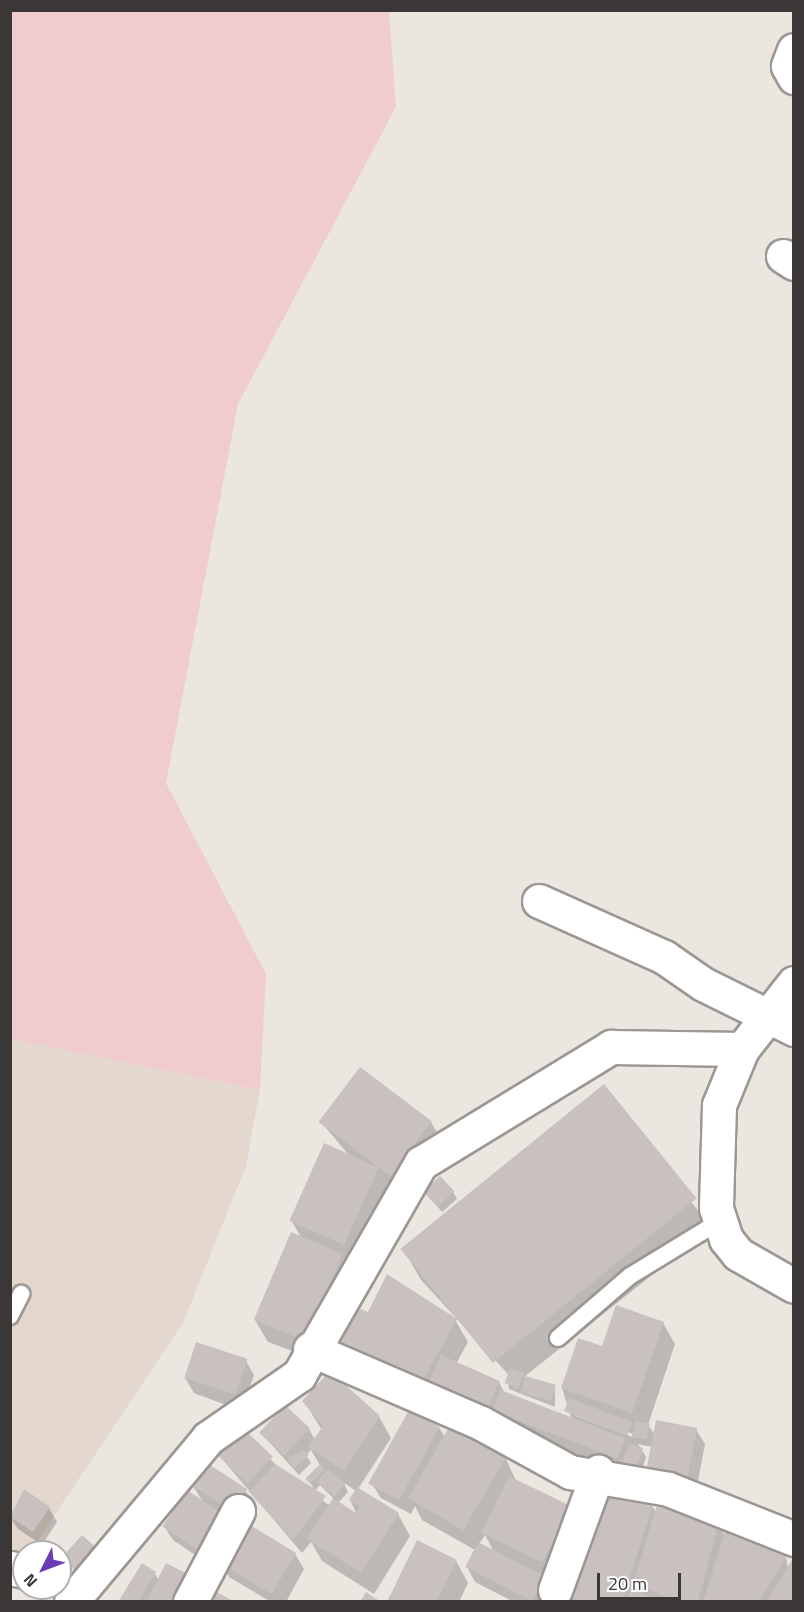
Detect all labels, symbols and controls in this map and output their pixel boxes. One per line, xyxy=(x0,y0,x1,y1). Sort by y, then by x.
north arrow xyxy=(12,1540,72,1600)
scale bar xyxy=(600,1561,684,1599)
text: N xyxy=(17,1569,43,1593)
text: 20 m xyxy=(608,1570,647,1597)

